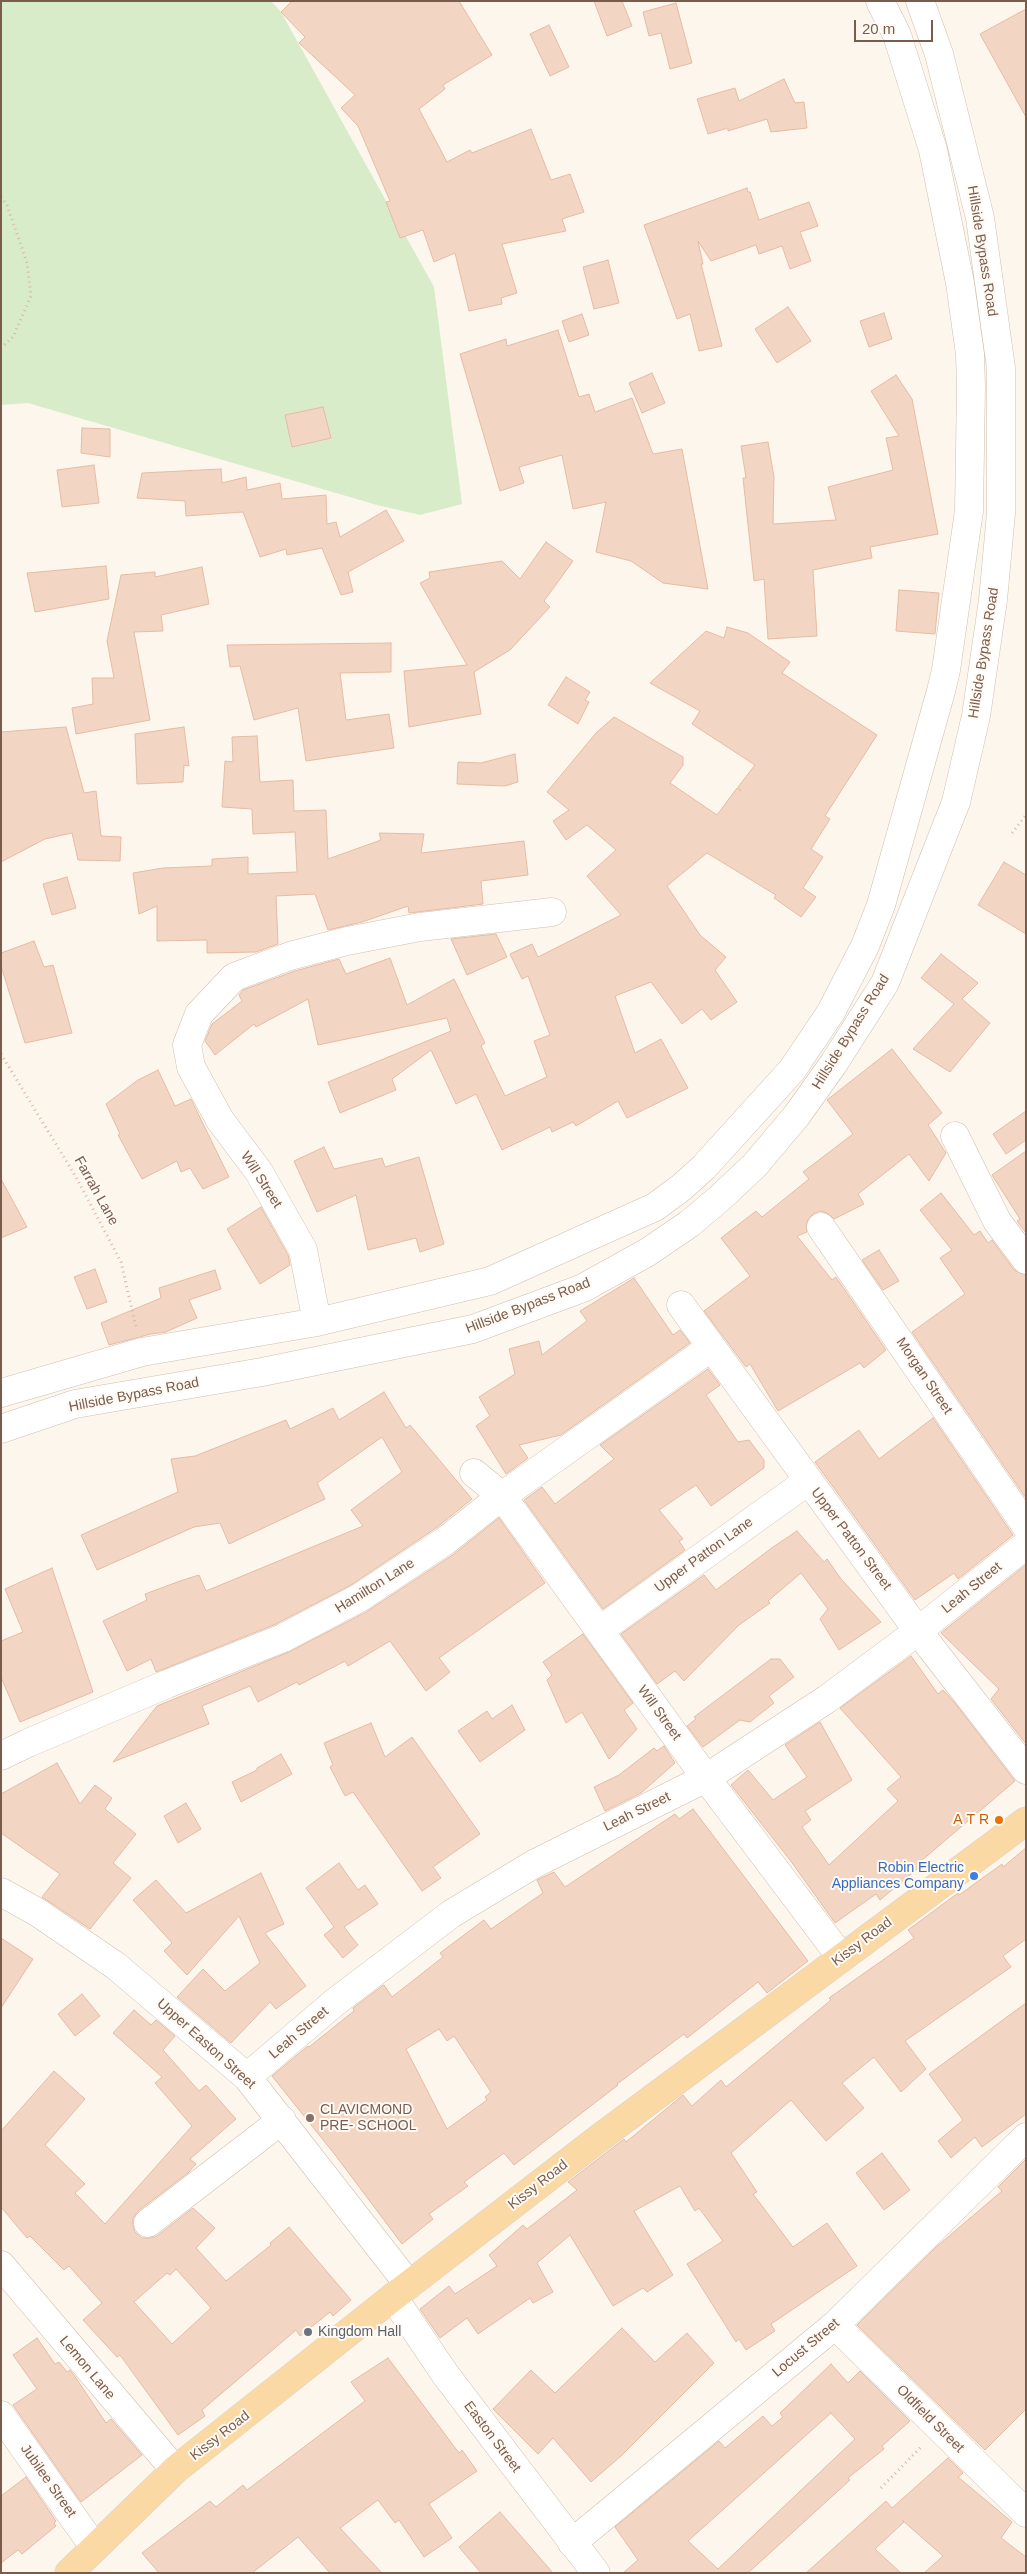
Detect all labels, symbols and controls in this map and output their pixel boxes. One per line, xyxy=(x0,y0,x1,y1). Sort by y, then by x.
scale bar xyxy=(857,10,936,42)
text: 20 m xyxy=(862,20,895,37)
street label: Hillside Bypass Road xyxy=(963,184,1001,318)
street label: Hillside Bypass Road xyxy=(965,586,1003,720)
street label: Hillside Bypass Road xyxy=(809,971,893,1093)
street label: Will Street xyxy=(237,1149,285,1211)
street label: Farrah Lane xyxy=(70,1154,122,1228)
street label: Hillside Bypass Road xyxy=(463,1274,593,1338)
street label: Morgan Street xyxy=(892,1335,956,1417)
street label: Hillside Bypass Road xyxy=(67,1374,201,1416)
street label: Upper Patton Street xyxy=(807,1485,895,1593)
street label: Upper Patton Lane xyxy=(652,1514,756,1596)
street label: Hamilton Lane xyxy=(332,1555,418,1617)
street label: Leah Street xyxy=(939,1559,1005,1617)
street label: Will Street xyxy=(633,1682,685,1744)
street label: Leah Street xyxy=(601,1789,673,1835)
place label: A T R xyxy=(953,1812,989,1828)
marker: A T R xyxy=(993,1814,1005,1826)
place label: Robin Electric Appliances Company xyxy=(832,1860,964,1892)
marker: Robin Electric Appliances Company xyxy=(968,1870,980,1882)
street label: Kissy Road xyxy=(829,1914,895,1970)
street label: Upper Easton Street xyxy=(153,1995,259,2093)
street label: Leah Street xyxy=(266,2003,332,2063)
place label: CLAVICMOND PRE- SCHOOL xyxy=(320,2102,416,2134)
marker: CLAVICMOND PRE- SCHOOL xyxy=(304,2112,316,2124)
street label: Kissy Road xyxy=(505,2157,571,2213)
street label: Locust Street xyxy=(769,2315,843,2381)
place label: Kingdom Hall xyxy=(318,2324,401,2340)
marker: Kingdom Hall xyxy=(302,2326,314,2338)
street label: Lemon Lane xyxy=(56,2333,118,2403)
street label: Oldfield Street xyxy=(893,2382,967,2456)
street label: Easton Street xyxy=(460,2398,524,2476)
street label: Kissy Road xyxy=(187,2408,253,2464)
street label: Jubilee Street xyxy=(17,2441,79,2521)

